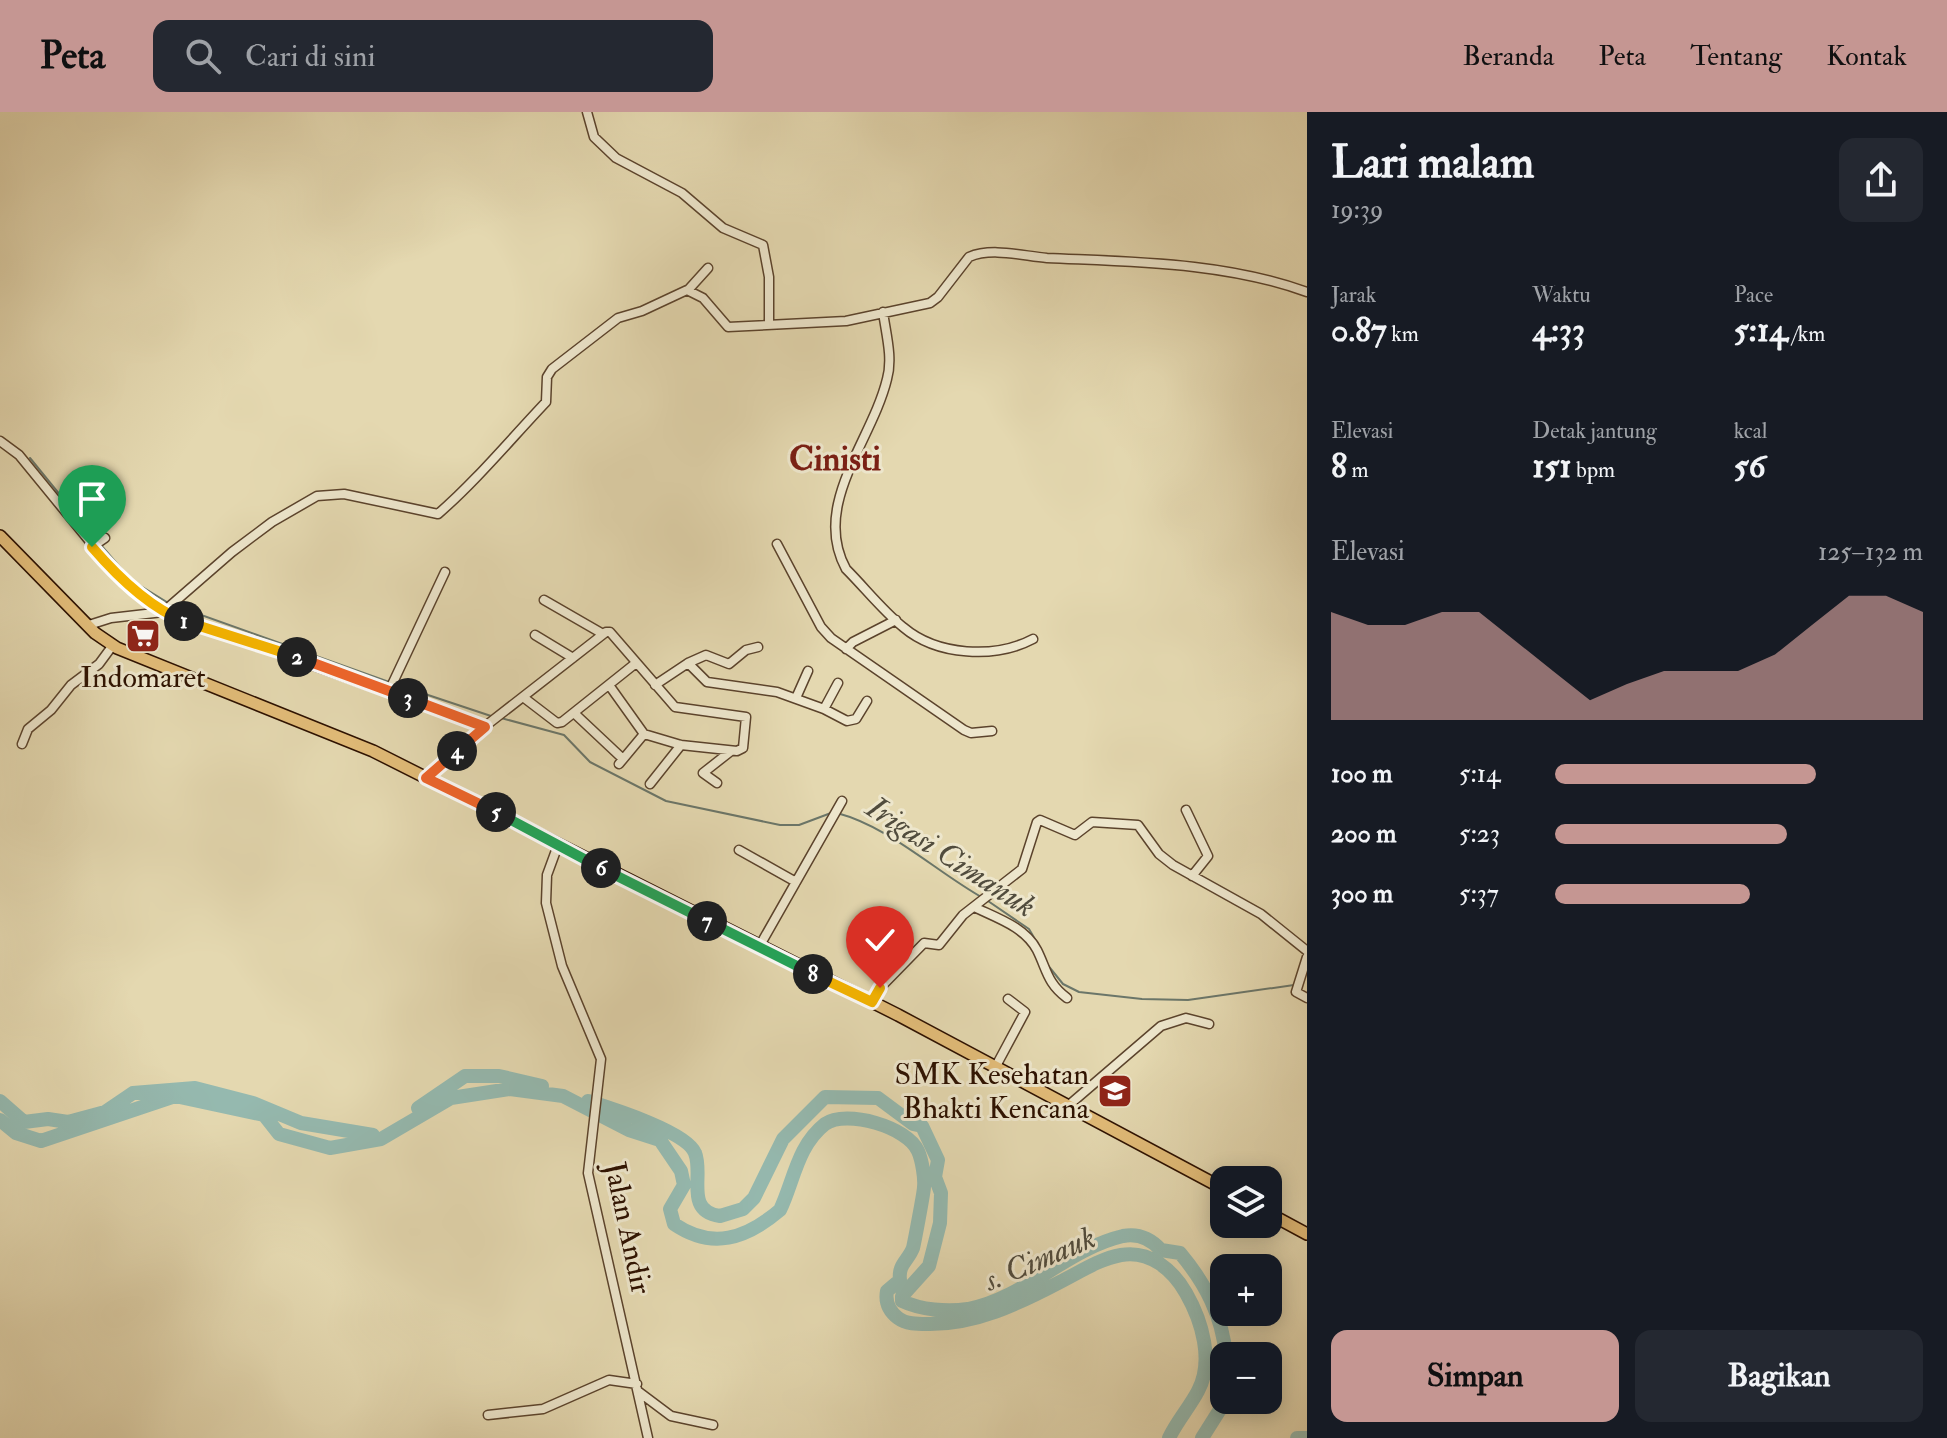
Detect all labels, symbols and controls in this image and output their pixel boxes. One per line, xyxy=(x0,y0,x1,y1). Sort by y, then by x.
search box xyxy=(153,20,713,92)
text: Peta xyxy=(40,32,105,80)
icon: search xyxy=(181,34,225,78)
text: Cari di sini xyxy=(245,38,376,75)
text: Beranda xyxy=(1463,39,1554,74)
text: Peta xyxy=(1598,39,1646,74)
text: Tentang xyxy=(1690,39,1782,74)
text: Kontak xyxy=(1826,39,1907,74)
text: Lari malam xyxy=(1331,136,1534,191)
button: share xyxy=(1839,138,1923,222)
text: 19:39 xyxy=(1331,194,1383,226)
text: Jarak xyxy=(1331,281,1376,309)
text: Waktu xyxy=(1532,281,1591,309)
text: Pace xyxy=(1734,281,1773,309)
text: 0.87 xyxy=(1331,309,1387,352)
text: 4:33 xyxy=(1532,309,1585,352)
text: 5:14 xyxy=(1734,309,1787,352)
text: km xyxy=(1387,320,1419,348)
text: /km xyxy=(1787,320,1825,348)
text: Elevasi xyxy=(1331,417,1393,445)
text: Detak jantung xyxy=(1532,417,1657,445)
text: kcal xyxy=(1734,417,1767,445)
district label: Cinisti xyxy=(789,438,881,481)
text: 8 xyxy=(1331,445,1347,488)
text: 151 xyxy=(1532,445,1571,488)
text: 56 xyxy=(1734,445,1766,488)
text: m xyxy=(1347,456,1369,484)
text: bpm xyxy=(1571,456,1615,484)
pin xyxy=(58,465,126,547)
icon: arrive xyxy=(70,477,114,521)
text: Elevasi xyxy=(1331,536,1405,568)
text: 125–132 m xyxy=(1818,536,1923,568)
pin: 1 xyxy=(164,601,204,641)
text: 1 xyxy=(180,607,188,635)
supermarket icon: Indomaret xyxy=(124,617,162,655)
pin: 2 xyxy=(277,637,317,677)
text: 2 xyxy=(291,643,303,671)
place label: Indomaret xyxy=(80,659,206,696)
pin: 3 xyxy=(388,678,428,718)
text: 3 xyxy=(404,684,412,712)
pin: 4 xyxy=(437,731,477,771)
text: 4 xyxy=(451,737,463,765)
text: 100 m xyxy=(1331,758,1392,790)
text: 5:14 xyxy=(1459,758,1500,790)
water label: Irigasi Cimanuk xyxy=(857,786,1043,927)
pin: 5 xyxy=(476,792,516,832)
text: 5 xyxy=(491,798,501,826)
text: 200 m xyxy=(1331,818,1396,850)
text: 5:23 xyxy=(1459,818,1500,850)
pin: 6 xyxy=(581,848,621,888)
text: 6 xyxy=(595,854,607,882)
text: 300 m xyxy=(1331,878,1393,910)
text: 5:37 xyxy=(1459,878,1499,910)
pin: 7 xyxy=(687,901,727,941)
pin xyxy=(846,906,914,988)
text: 7 xyxy=(702,907,712,935)
icon: check xyxy=(858,918,902,962)
pin: 8 xyxy=(793,954,833,994)
text: 8 xyxy=(808,960,818,988)
place label: SMK Kesehatan Bhakti Kencana xyxy=(894,1056,1090,1127)
school or university icon: SMK Kesehatan Bhakti Kencana xyxy=(1096,1072,1134,1110)
street label: Jalan Andir xyxy=(596,1158,660,1297)
map controls xyxy=(1210,1166,1282,1414)
button: layers xyxy=(1210,1166,1282,1238)
water label: s. Cimauk xyxy=(977,1218,1102,1301)
button: + xyxy=(1210,1254,1282,1326)
button: Simpan xyxy=(1331,1330,1619,1422)
button: Bagikan xyxy=(1635,1330,1923,1422)
button: − xyxy=(1210,1342,1282,1414)

